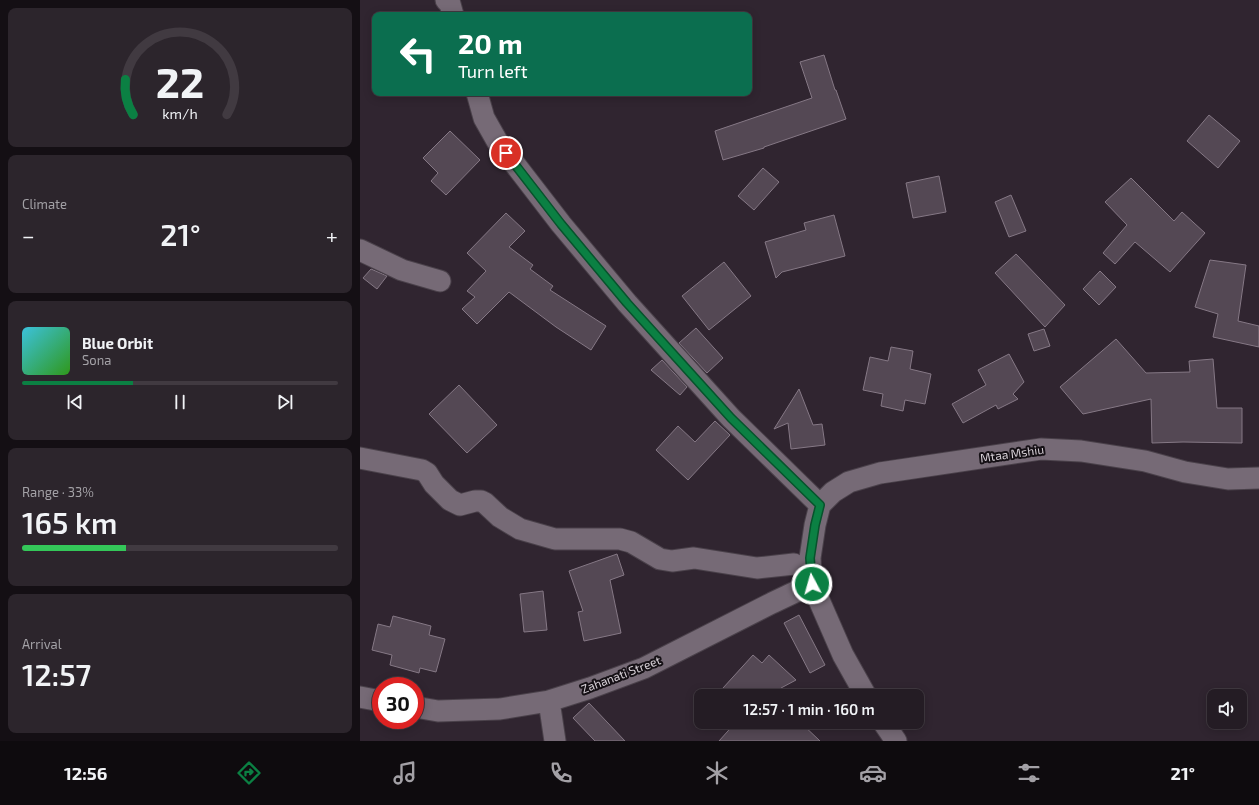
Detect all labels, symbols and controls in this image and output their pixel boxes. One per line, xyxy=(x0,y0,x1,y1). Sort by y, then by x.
text: 20 m xyxy=(458,26,523,60)
icon: left xyxy=(392,28,444,80)
text: 22 xyxy=(156,56,204,106)
text: Turn left xyxy=(458,60,528,82)
text: km/h xyxy=(162,105,198,122)
pin xyxy=(489,136,523,170)
icon: arrive xyxy=(495,142,517,164)
text: Climate xyxy=(22,196,67,212)
text: 21° xyxy=(160,216,201,252)
text: − xyxy=(22,222,35,248)
text: + xyxy=(326,222,338,248)
text: Blue Orbit xyxy=(82,334,153,352)
text: Sona xyxy=(82,352,111,368)
icon: previous xyxy=(64,391,86,413)
icon: pause xyxy=(169,391,191,413)
icon: next xyxy=(274,391,296,413)
street label: Mtaa Mshiu xyxy=(979,442,1045,464)
text: Range · 33% xyxy=(22,484,94,500)
text: 165 km xyxy=(22,504,117,540)
position arrow xyxy=(791,563,833,605)
text: Arrival xyxy=(22,636,62,652)
street label: Zahanati Street xyxy=(579,652,663,696)
text: 12:57 xyxy=(22,656,91,692)
speed limit sign: 30 xyxy=(372,677,424,729)
map controls xyxy=(1207,689,1247,729)
button: sound xyxy=(1207,689,1247,729)
text: 12:57 · 1 min · 160 m xyxy=(743,700,875,718)
icon: directions xyxy=(235,759,263,787)
icon: music xyxy=(391,759,419,787)
icon: phone xyxy=(547,759,575,787)
icon: climate xyxy=(703,759,731,787)
icon: car xyxy=(859,759,887,787)
icon: filters xyxy=(1015,759,1043,787)
text: 12:56 xyxy=(64,762,107,784)
text: 21° xyxy=(1171,762,1195,784)

